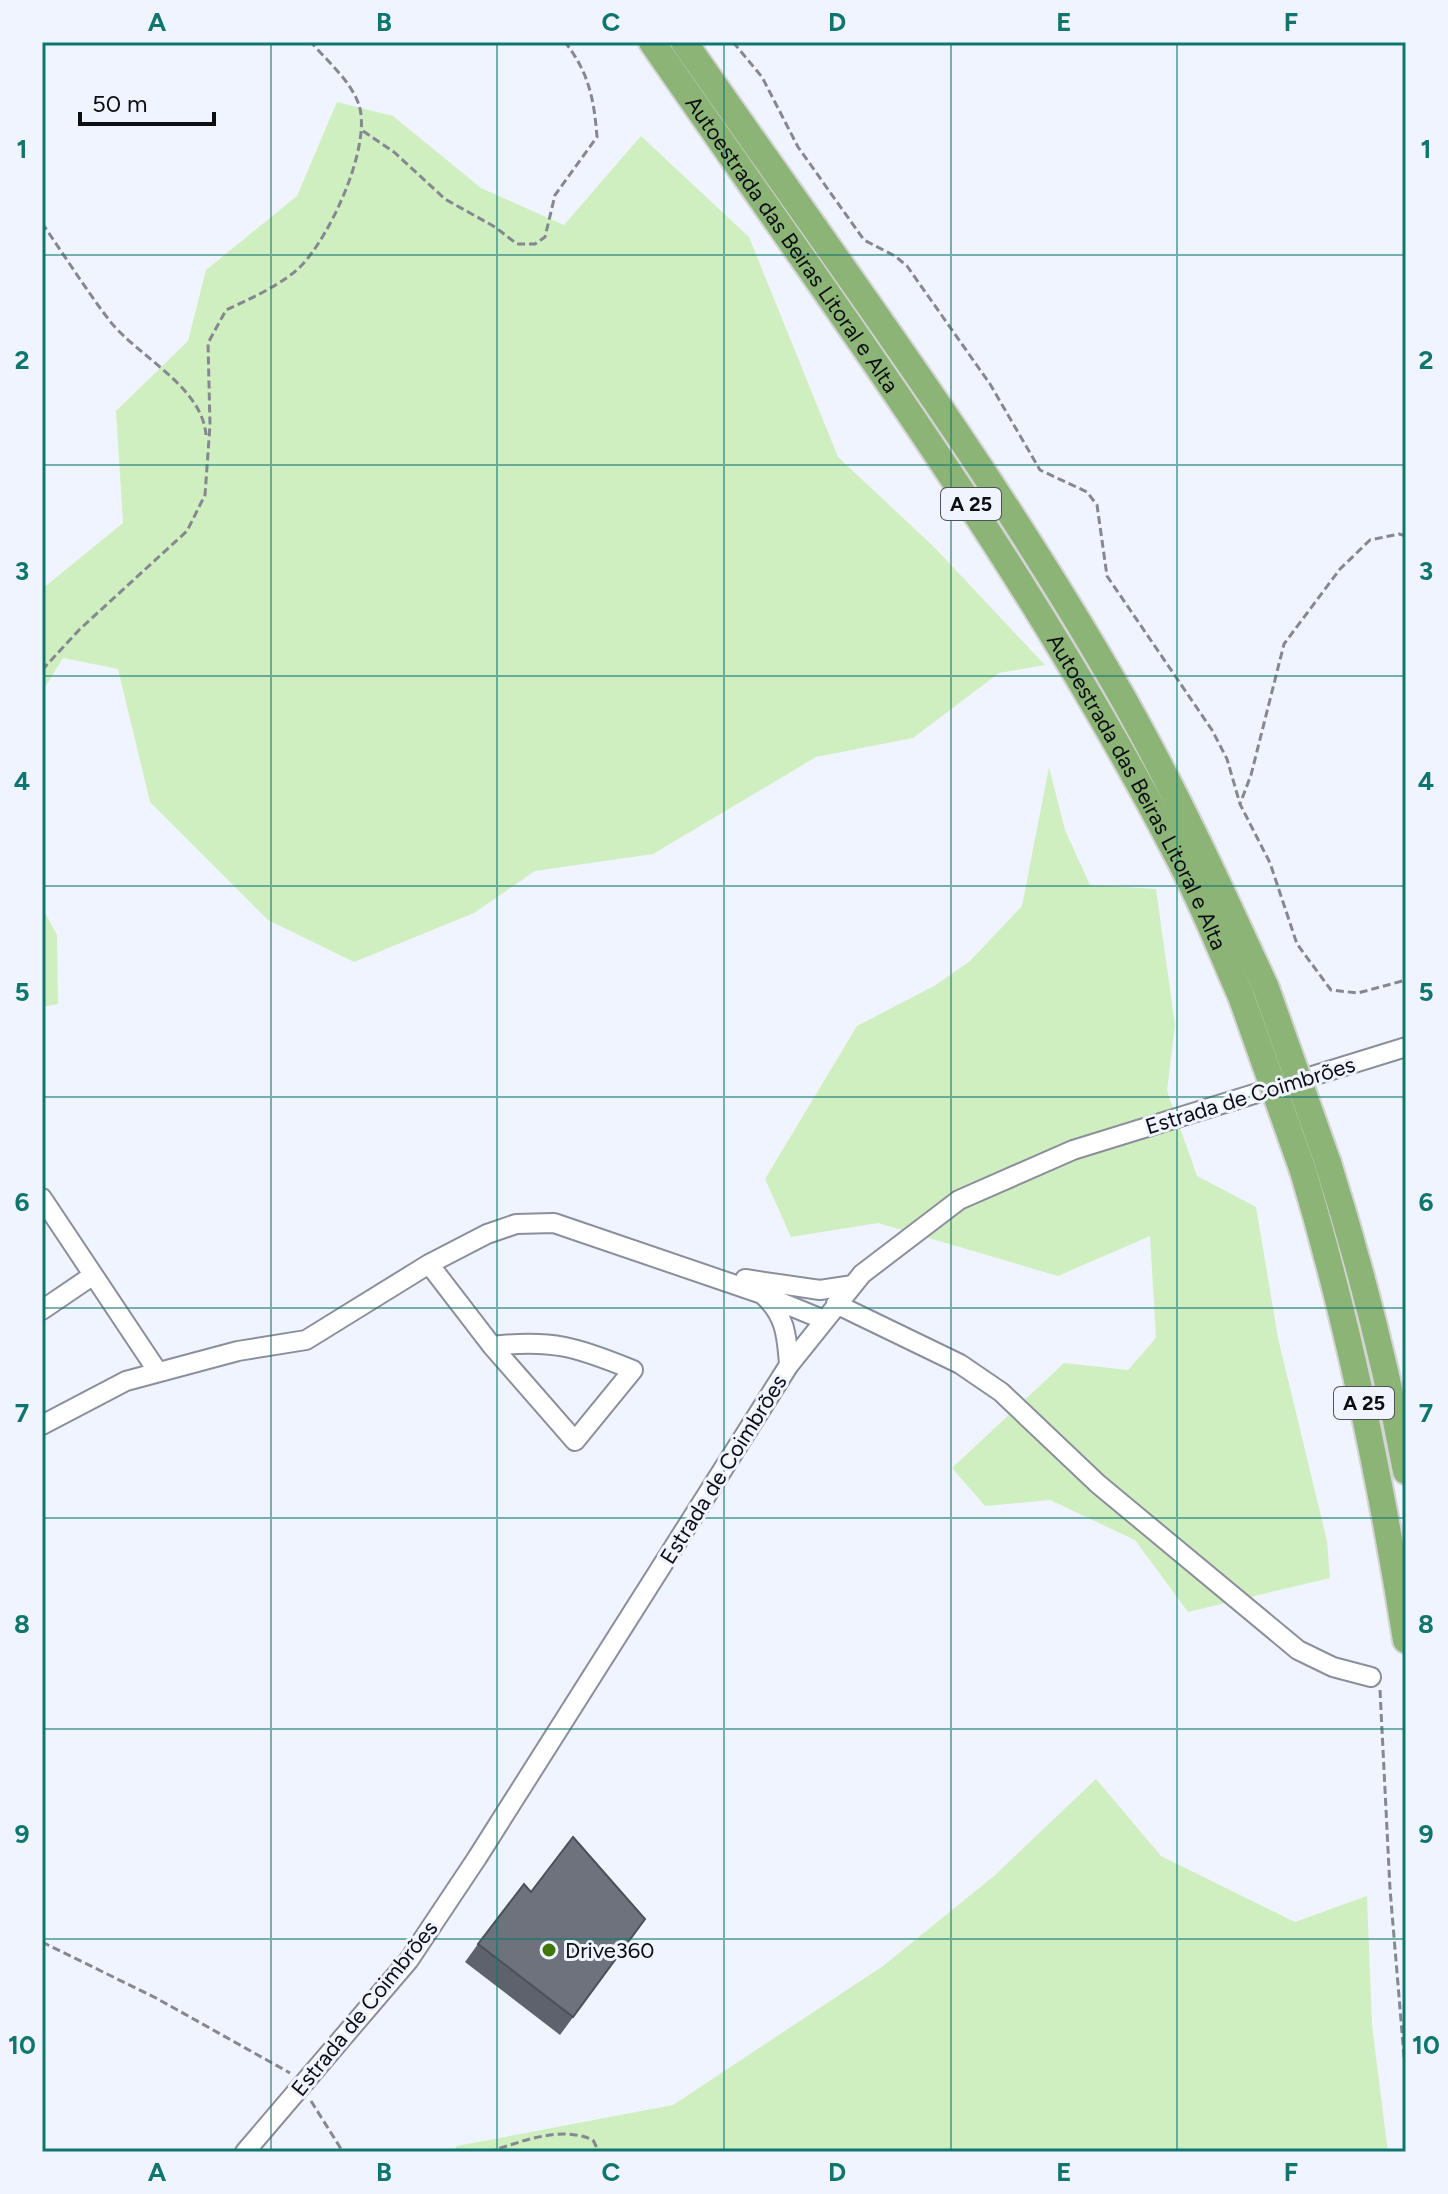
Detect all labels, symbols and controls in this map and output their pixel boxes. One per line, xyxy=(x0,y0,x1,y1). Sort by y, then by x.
text: A xyxy=(148,6,167,38)
text: B xyxy=(376,6,392,38)
text: C xyxy=(602,6,621,38)
text: D xyxy=(828,6,846,38)
text: E xyxy=(1056,6,1072,38)
text: F xyxy=(1284,6,1298,38)
scale bar xyxy=(80,76,214,126)
text: 50 m xyxy=(92,89,148,118)
street label: Autoestrada das Beiras Litoral e Alta xyxy=(679,91,904,398)
text: 1 xyxy=(17,133,27,165)
text: 1 xyxy=(1421,133,1431,165)
text: 2 xyxy=(14,344,30,376)
text: 2 xyxy=(1418,344,1434,376)
road number: A 25 xyxy=(941,488,1001,520)
text: 3 xyxy=(15,555,29,587)
text: 3 xyxy=(1419,555,1433,587)
street label: Autoestrada das Beiras Litoral e Alta xyxy=(1041,629,1232,954)
text: 4 xyxy=(14,765,30,797)
text: 4 xyxy=(1418,765,1434,797)
text: 5 xyxy=(14,976,30,1008)
text: 5 xyxy=(1418,976,1434,1008)
street label: Estrada de Coimbrões xyxy=(1142,1051,1358,1140)
text: 6 xyxy=(14,1186,30,1218)
text: 6 xyxy=(1418,1186,1434,1218)
street label: Estrada de Coimbrões xyxy=(654,1370,793,1569)
road number: A 25 xyxy=(1334,1387,1394,1419)
text: 7 xyxy=(15,1397,29,1429)
text: 7 xyxy=(1419,1397,1433,1429)
text: 8 xyxy=(14,1608,30,1640)
text: 8 xyxy=(1418,1608,1434,1640)
text: 9 xyxy=(14,1818,30,1850)
text: 9 xyxy=(1418,1818,1434,1850)
street label: Estrada de Coimbrões xyxy=(285,1915,443,2101)
place label: Drive360 xyxy=(565,1937,654,1964)
marker: Drive360 xyxy=(540,1941,558,1959)
text: 10 xyxy=(8,2029,36,2061)
text: 10 xyxy=(1412,2029,1440,2061)
text: A xyxy=(148,2156,167,2188)
text: B xyxy=(376,2156,392,2188)
text: C xyxy=(602,2156,621,2188)
text: D xyxy=(828,2156,846,2188)
text: E xyxy=(1056,2156,1072,2188)
text: F xyxy=(1284,2156,1298,2188)

